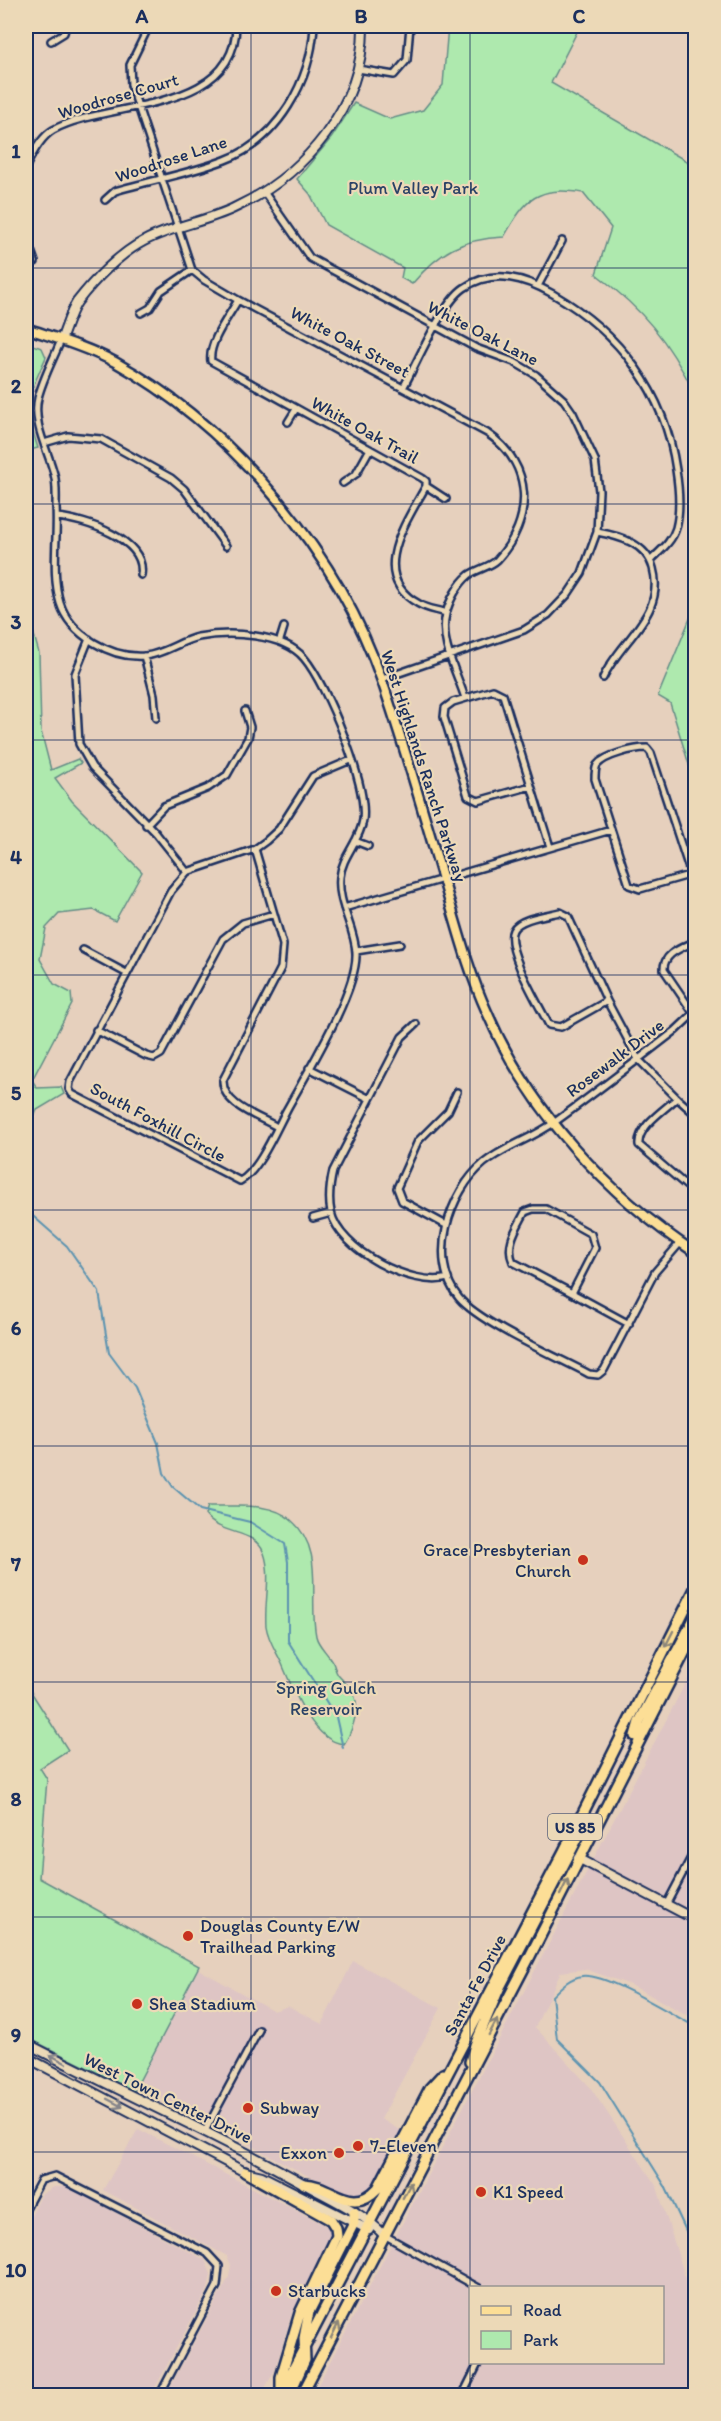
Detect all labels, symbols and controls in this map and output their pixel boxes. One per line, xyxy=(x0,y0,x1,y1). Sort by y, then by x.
text: A xyxy=(135,4,149,28)
text: B xyxy=(355,4,368,28)
text: C xyxy=(573,4,586,28)
street label: Woodrose Court xyxy=(55,68,181,124)
street label: Woodrose Lane xyxy=(112,131,230,187)
text: 1 xyxy=(11,139,21,163)
park label: Plum Valley Park xyxy=(348,177,479,199)
street label: White Oak Lane xyxy=(424,296,542,370)
street label: White Oak Street xyxy=(286,301,414,383)
text: 2 xyxy=(11,374,22,398)
street label: White Oak Trail xyxy=(307,391,423,469)
text: 3 xyxy=(11,610,22,634)
street label: West Highlands Ranch Parkway xyxy=(376,647,472,885)
text: 4 xyxy=(10,845,22,869)
street label: Rosewalk Drive xyxy=(562,1014,668,1102)
street label: South Foxhill Circle xyxy=(86,1077,230,1167)
text: 5 xyxy=(11,1081,22,1105)
text: 6 xyxy=(11,1316,22,1340)
place label: Grace Presbyterian Church xyxy=(423,1539,571,1582)
text: 7 xyxy=(10,1552,21,1576)
marker: Grace Presbyterian Church xyxy=(576,1553,590,1567)
one-way arrow xyxy=(663,1630,675,1647)
park label: Spring Gulch Reservoir xyxy=(276,1677,376,1720)
text: 8 xyxy=(11,1787,22,1811)
road number: US 85 xyxy=(548,1814,602,1840)
one-way arrow xyxy=(559,1878,571,1896)
place label: Douglas County E/W Trailhead Parking xyxy=(200,1915,360,1958)
marker: Douglas County E/W Trailhead Parking xyxy=(181,1929,195,1943)
street label: Santa Fe Drive xyxy=(439,1930,511,2040)
place label: Shea Stadium xyxy=(149,1993,256,2015)
marker: Shea Stadium xyxy=(130,1997,144,2011)
one-way arrow xyxy=(487,2019,499,2036)
text: 9 xyxy=(11,2023,21,2047)
street label: West Town Center Drive xyxy=(80,2048,256,2148)
one-way arrow xyxy=(49,2053,67,2065)
place label: Subway xyxy=(260,2097,320,2119)
one-way arrow xyxy=(105,2098,123,2109)
marker: Subway xyxy=(241,2101,255,2115)
place label: 7-Eleven xyxy=(370,2135,437,2157)
marker: 7-Eleven xyxy=(351,2139,365,2153)
place label: Exxon xyxy=(280,2142,327,2164)
marker: Exxon xyxy=(332,2146,346,2160)
place label: K1 Speed xyxy=(493,2181,564,2203)
one-way arrow xyxy=(401,2182,413,2199)
marker: K1 Speed xyxy=(474,2185,488,2199)
text: 10 xyxy=(5,2258,27,2282)
place label: Starbucks xyxy=(288,2280,366,2302)
marker: Starbucks xyxy=(269,2284,283,2298)
legend xyxy=(469,2286,664,2364)
text: Road xyxy=(523,2299,562,2321)
one-way arrow xyxy=(330,2321,341,2339)
text: Park xyxy=(523,2329,558,2351)

